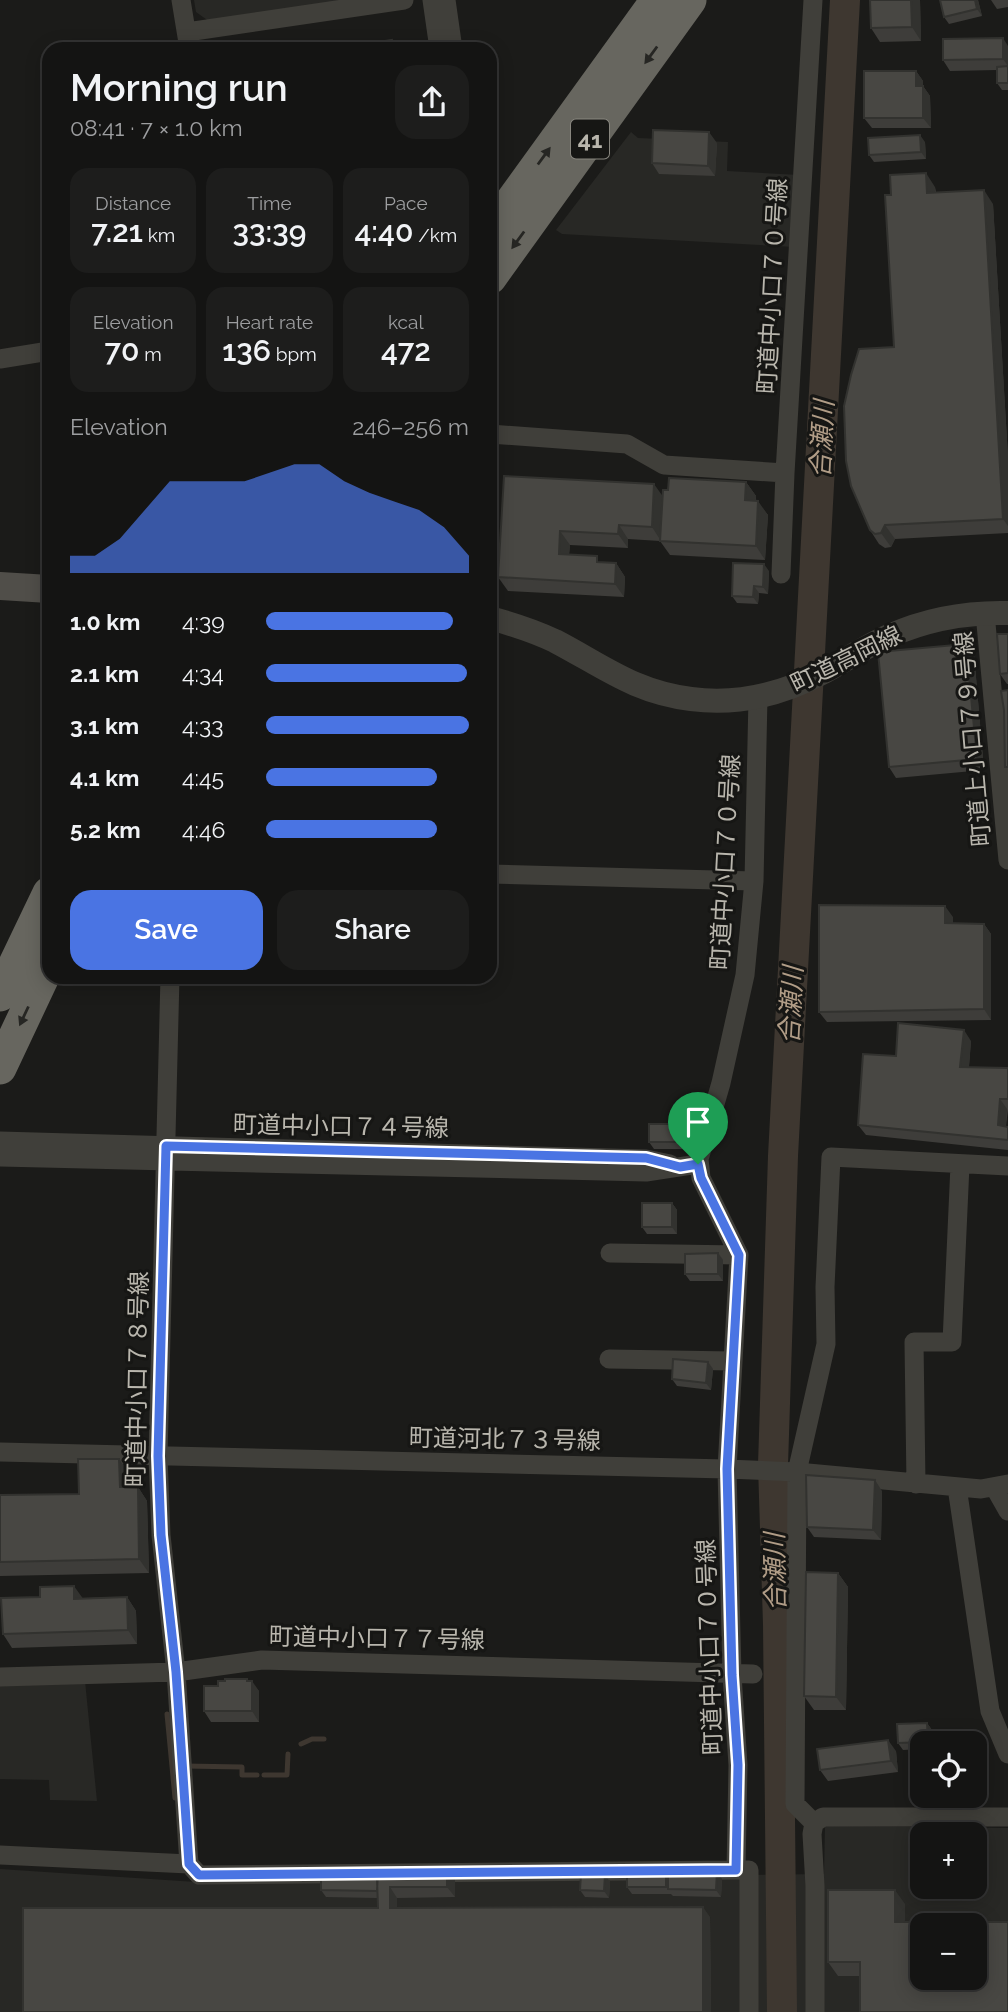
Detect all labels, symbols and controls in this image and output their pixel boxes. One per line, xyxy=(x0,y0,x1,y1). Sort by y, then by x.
one-way arrow xyxy=(644,46,658,64)
text: Morning run xyxy=(70,65,288,110)
button: share xyxy=(395,65,469,139)
text: 08:41 · 7 × 1.0 km xyxy=(70,114,243,141)
road number: 41 xyxy=(571,120,609,158)
one-way arrow xyxy=(537,147,551,165)
street label: 町道中小口７０号線 xyxy=(752,177,792,395)
text: Distance xyxy=(95,192,171,214)
text: Time xyxy=(247,192,292,214)
text: Pace xyxy=(384,192,428,214)
text: 7.21 xyxy=(91,214,143,249)
text: 33:39 xyxy=(233,214,306,249)
text: 4:40 xyxy=(354,214,413,249)
text: km xyxy=(143,224,175,246)
text: /km xyxy=(413,224,457,246)
one-way arrow xyxy=(511,231,525,249)
text: Elevation xyxy=(93,311,174,333)
text: Heart rate xyxy=(226,311,313,333)
text: kcal xyxy=(388,311,424,333)
text: 70 xyxy=(105,333,139,368)
text: 136 xyxy=(222,333,271,368)
text: 472 xyxy=(381,333,431,368)
text: m xyxy=(139,343,162,365)
text: bpm xyxy=(271,343,317,365)
water label: 合瀬川 xyxy=(805,396,839,479)
text: Elevation xyxy=(70,413,168,440)
text: 246–256 m xyxy=(352,413,469,440)
text: 1.0 km xyxy=(70,608,140,635)
text: 4:39 xyxy=(182,608,225,635)
street label: 町道高岡線 xyxy=(786,620,906,698)
street label: 町道上小口７９号線 xyxy=(948,630,996,848)
text: 2.1 km xyxy=(70,660,139,687)
text: 4:34 xyxy=(182,660,224,687)
text: 3.1 km xyxy=(70,712,139,739)
text: 4:33 xyxy=(182,712,223,739)
street label: 町道中小口７０号線 xyxy=(705,753,745,971)
text: 4.1 km xyxy=(70,764,139,791)
text: 4:45 xyxy=(182,764,224,791)
text: 5.2 km xyxy=(70,816,141,843)
text: 4:46 xyxy=(182,816,225,843)
button: Save xyxy=(70,890,263,970)
button: Share xyxy=(277,890,469,970)
water label: 合瀬川 xyxy=(774,962,808,1045)
one-way arrow xyxy=(18,1006,30,1026)
pin xyxy=(668,1092,728,1164)
icon: arrive xyxy=(679,1103,717,1141)
street label: 町道中小口７４号線 xyxy=(233,1110,449,1142)
street label: 町道中小口７８号線 xyxy=(121,1271,153,1487)
street label: 町道河北７３号線 xyxy=(409,1423,601,1455)
water label: 合瀬川 xyxy=(759,1530,791,1611)
street label: 町道中小口７０号線 xyxy=(691,1539,727,1755)
street label: 町道中小口７７号線 xyxy=(269,1622,485,1654)
map controls xyxy=(910,1731,987,1990)
button: locate xyxy=(910,1731,987,1808)
button: + xyxy=(910,1822,987,1899)
button: − xyxy=(910,1913,987,1990)

